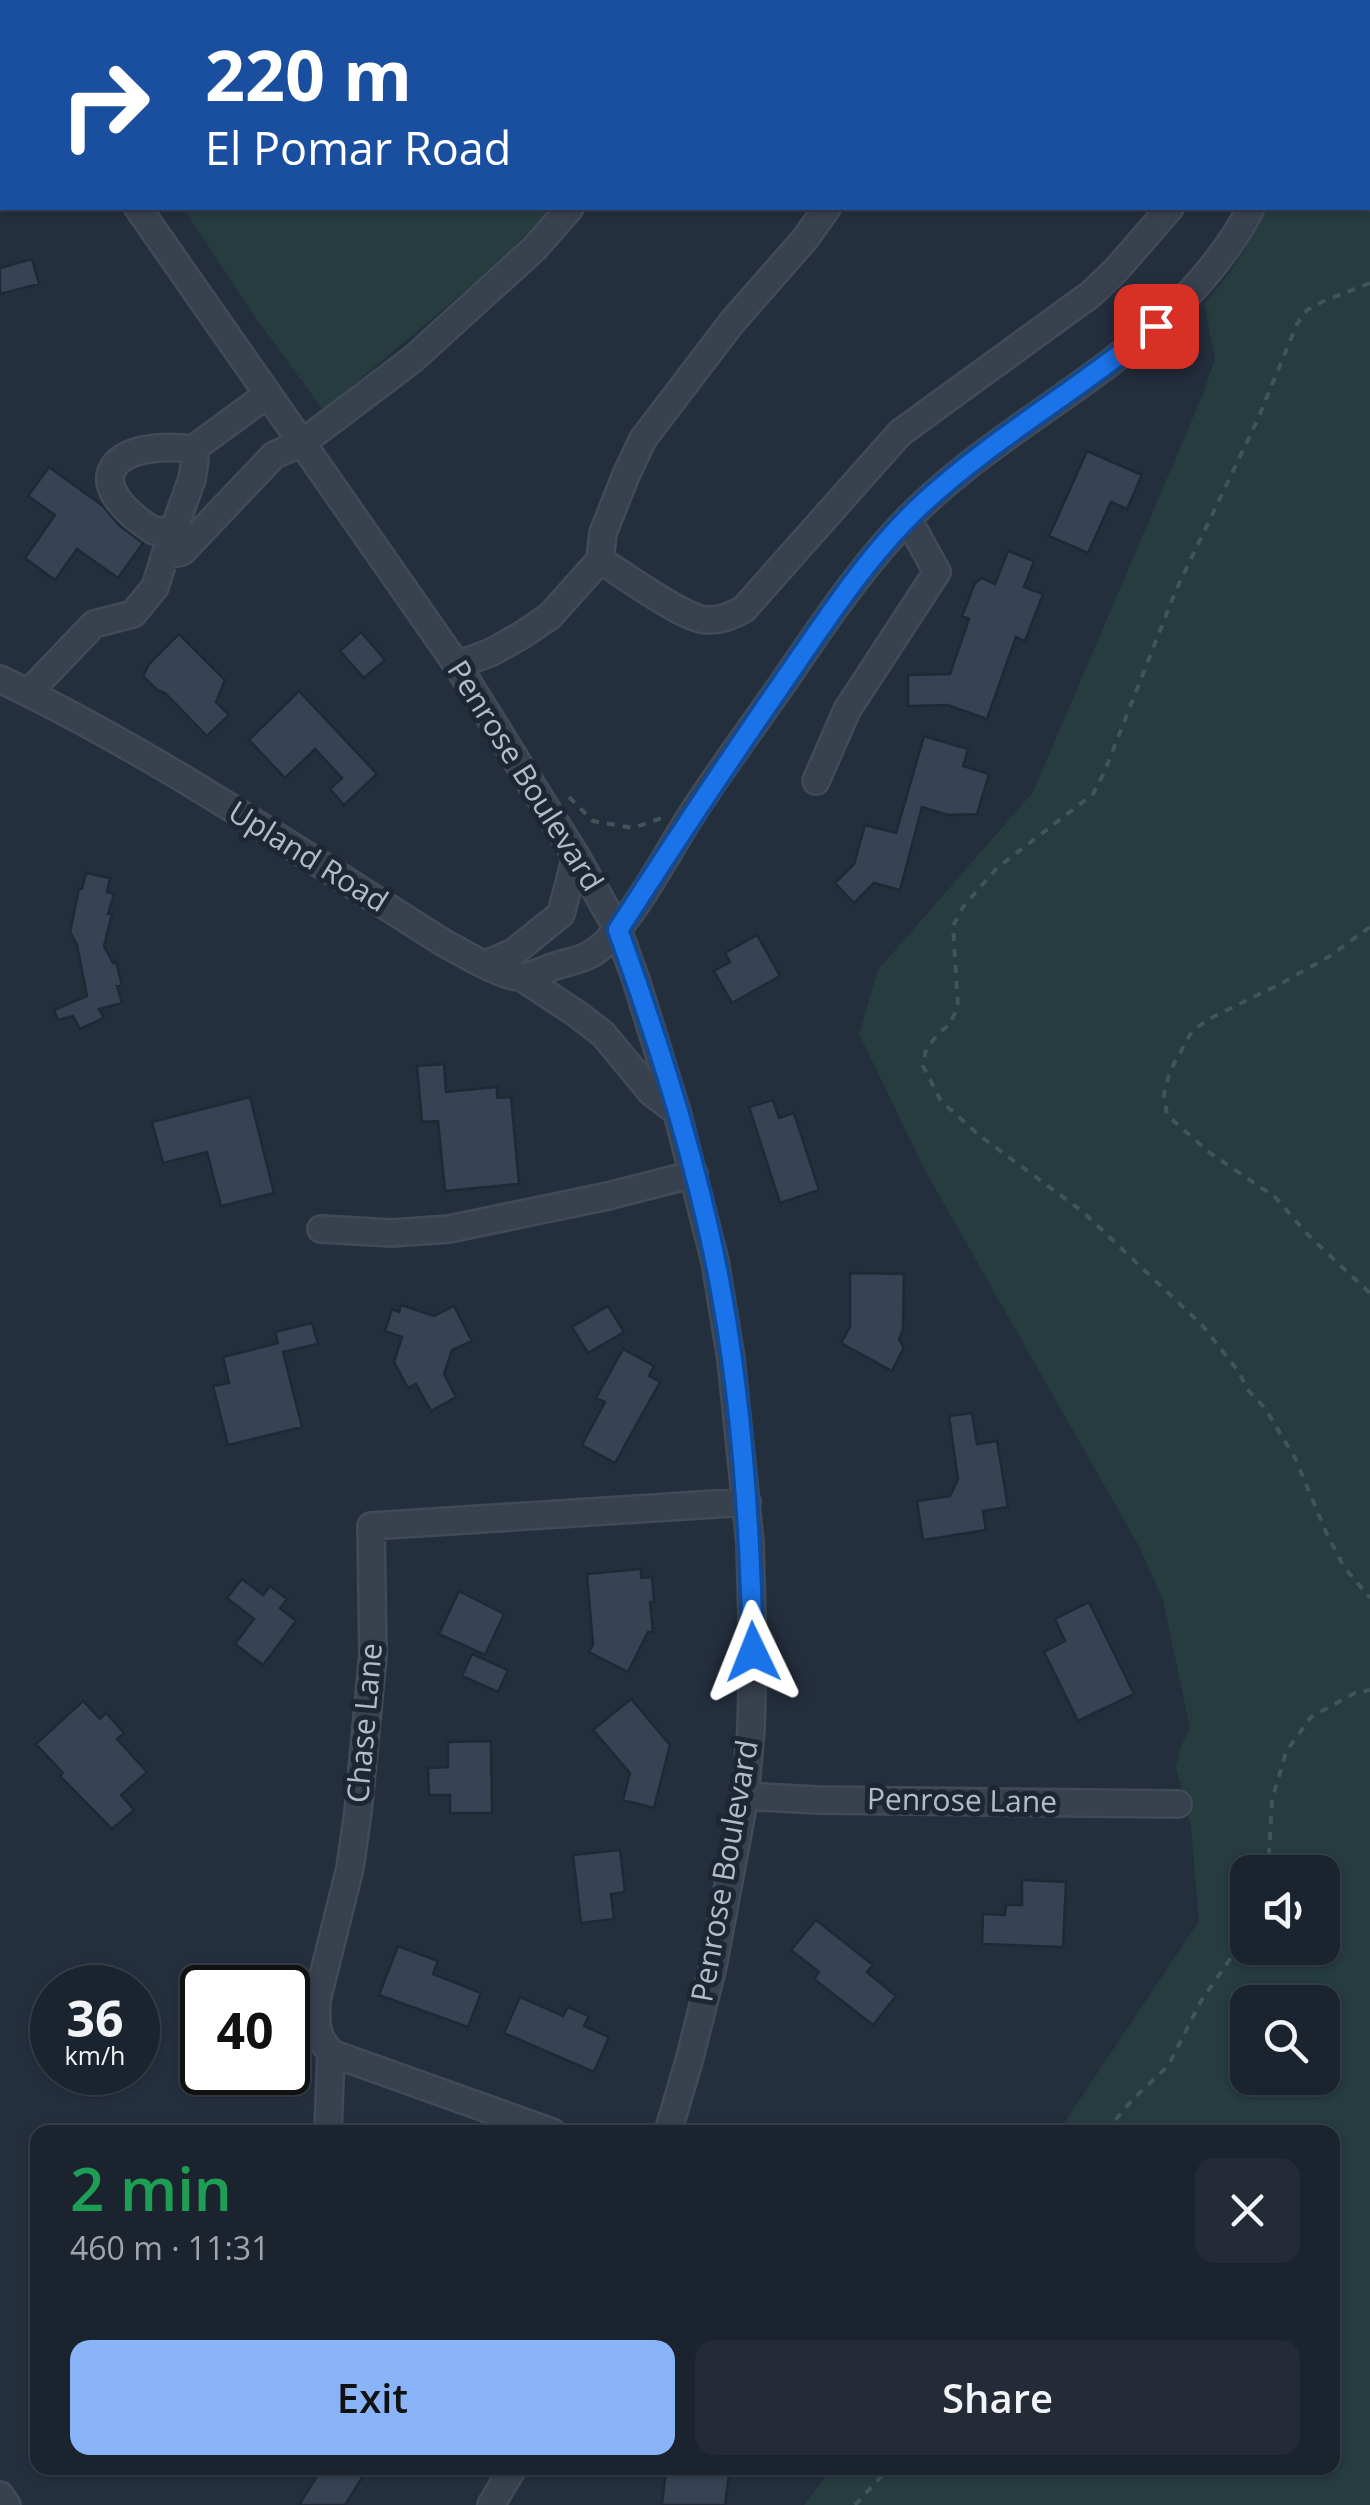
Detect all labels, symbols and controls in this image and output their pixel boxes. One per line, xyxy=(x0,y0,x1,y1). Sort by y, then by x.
text: 220 m xyxy=(205,26,412,122)
icon: right xyxy=(40,40,170,170)
text: El Pomar Road xyxy=(205,117,511,178)
pin xyxy=(1114,284,1199,369)
icon: arrive xyxy=(1129,299,1184,354)
street label: Penrose Boulevard xyxy=(439,652,614,898)
street label: Upland Road xyxy=(221,790,396,921)
position arrow xyxy=(701,1600,805,1704)
street label: Chase Lane xyxy=(336,1641,391,1805)
street label: Penrose Boulevard xyxy=(680,1737,767,2005)
street label: Penrose Lane xyxy=(867,1777,1057,1822)
map controls xyxy=(1230,1855,1340,2095)
button: sound xyxy=(1230,1855,1340,1965)
speed limit sign: 40 xyxy=(180,1965,310,2095)
text: 36 xyxy=(66,1984,124,2052)
button: search xyxy=(1230,1985,1340,2095)
text: km/h xyxy=(65,2038,125,2072)
text: 2 min xyxy=(70,2147,232,2229)
button: close xyxy=(1195,2158,1300,2263)
text: 460 m · 11:31 xyxy=(70,2226,269,2269)
button: Exit xyxy=(70,2340,675,2455)
button: Share xyxy=(695,2340,1300,2455)

